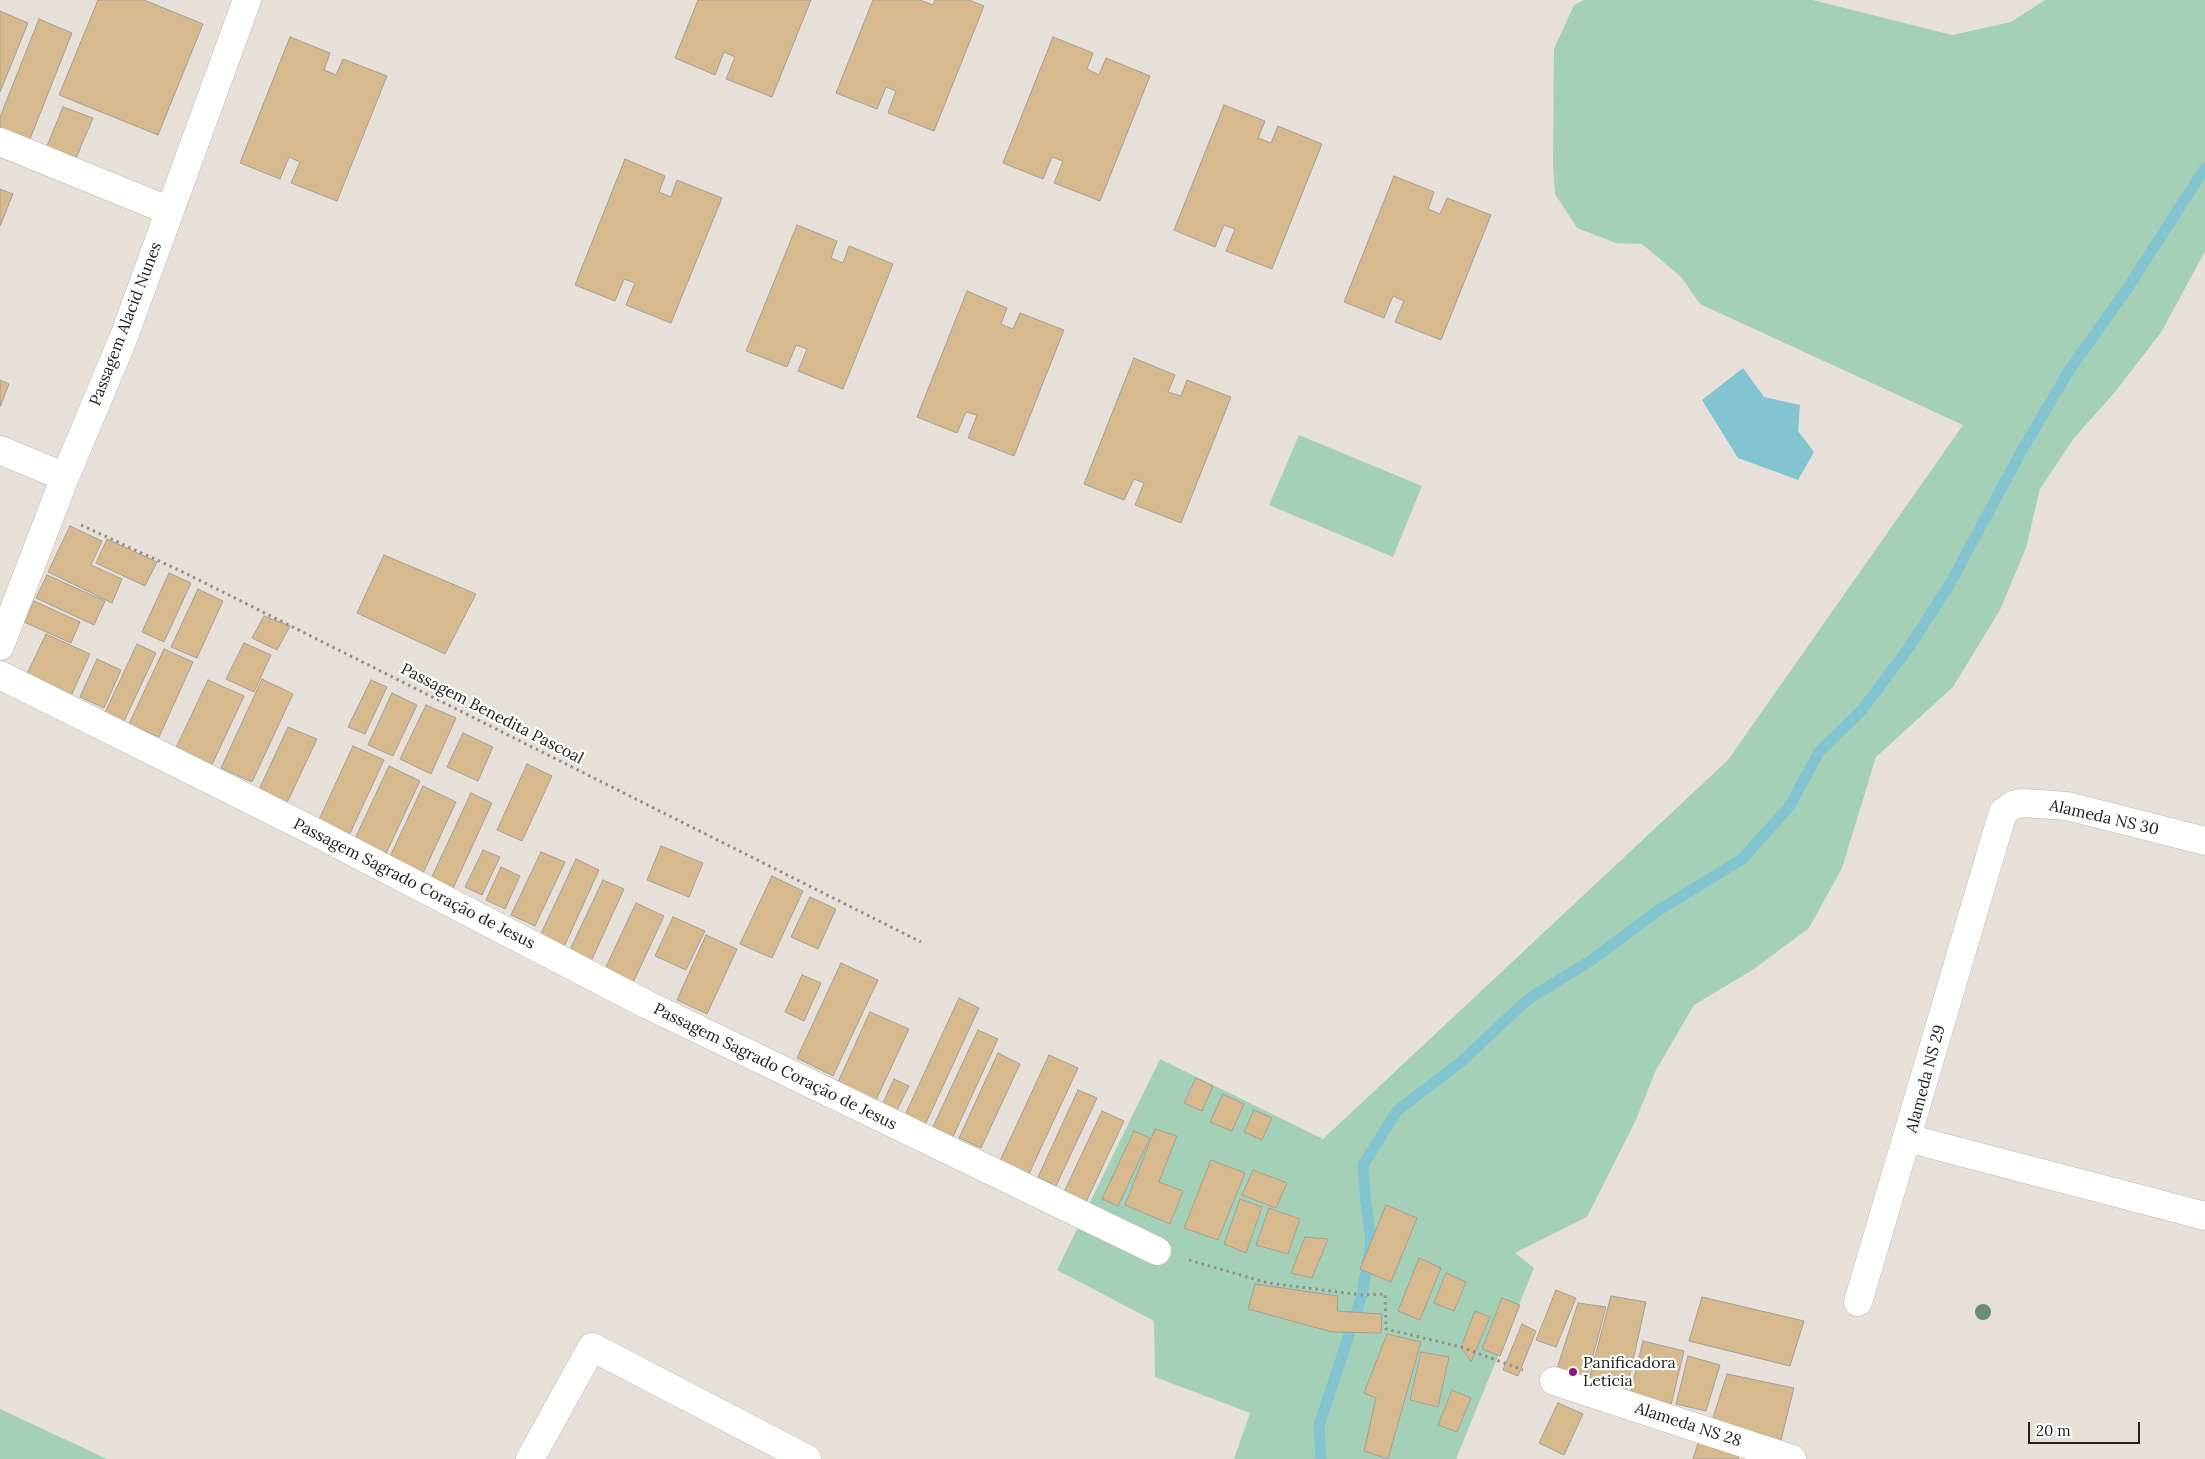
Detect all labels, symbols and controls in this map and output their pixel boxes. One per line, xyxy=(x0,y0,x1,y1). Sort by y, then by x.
street label: Passagem Alacid Nunes xyxy=(86,239,166,409)
street label: Passagem Benedita Pascoal xyxy=(397,659,587,769)
street label: Alameda NS 30 xyxy=(2047,796,2161,840)
street label: Passagem Sagrado Coração de Jesus xyxy=(290,815,538,953)
street label: Passagem Sagrado Coração de Jesus xyxy=(650,1000,900,1134)
street label: Alameda NS 29 xyxy=(1902,1023,1950,1135)
place label: Panificadora Leticia xyxy=(1583,1353,1676,1391)
marker: Panificadora Leticia xyxy=(1567,1366,1579,1378)
street label: Alameda NS 28 xyxy=(1632,1399,1744,1451)
scale bar xyxy=(2030,1412,2142,1444)
text: 20 m xyxy=(2036,1421,2071,1440)

